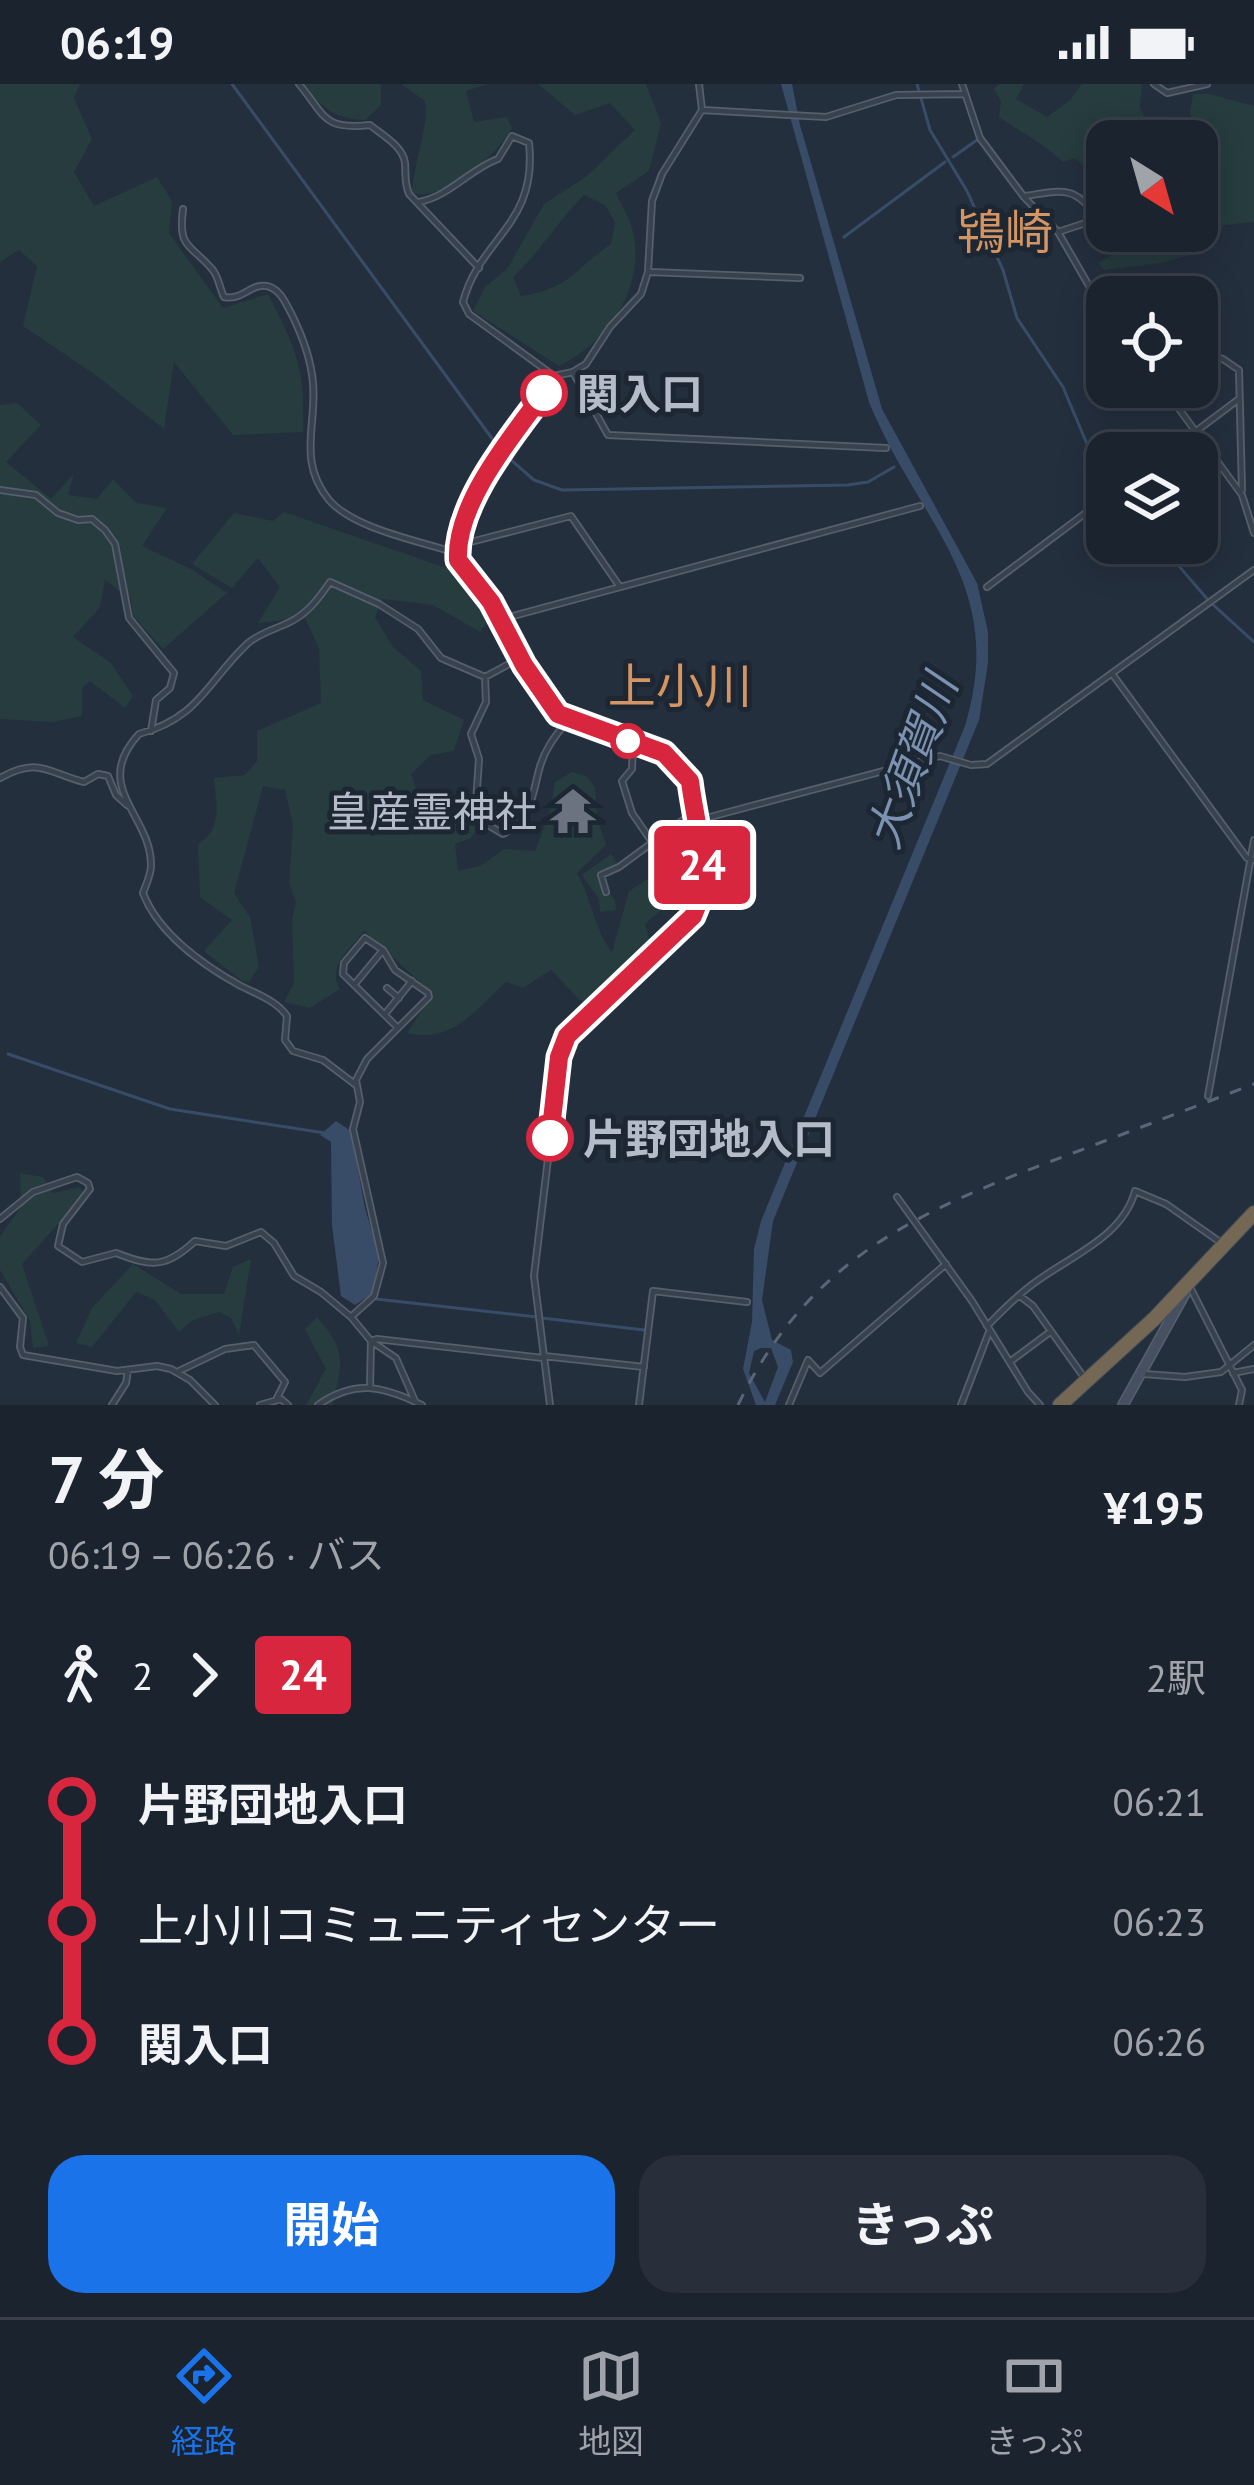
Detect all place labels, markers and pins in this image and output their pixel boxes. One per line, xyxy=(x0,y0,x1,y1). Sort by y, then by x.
place label: 関入口 xyxy=(577,366,703,421)
marker: 関入口 xyxy=(522,371,566,415)
unlabelled marker xyxy=(612,725,644,757)
place label: 皇産霊神社 xyxy=(327,784,537,839)
temple icon: 皇産霊神社 xyxy=(548,786,598,836)
place label: 片野団地入口 xyxy=(583,1111,835,1166)
marker: 片野団地入口 xyxy=(528,1116,572,1160)

